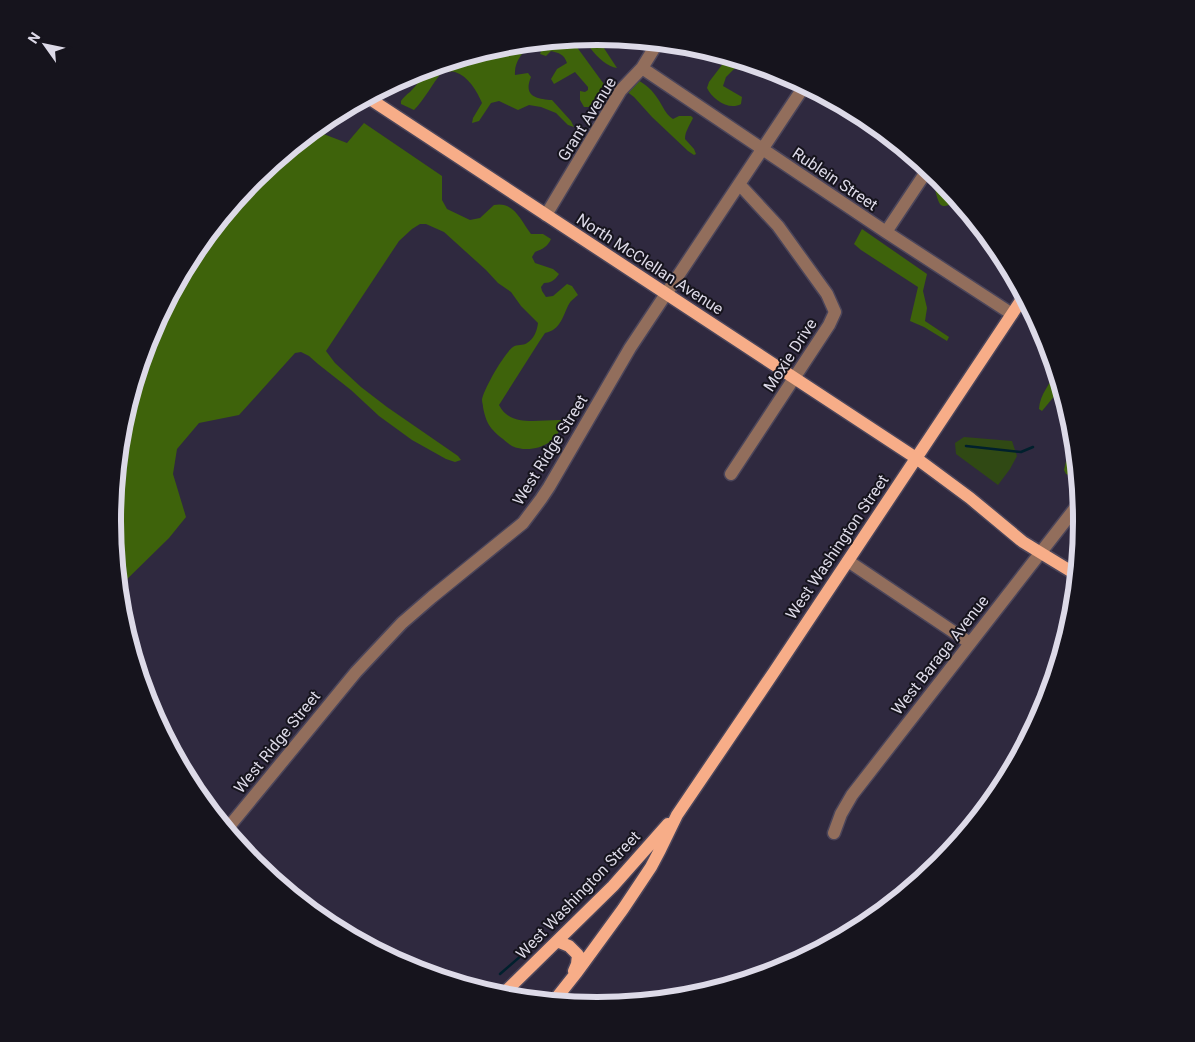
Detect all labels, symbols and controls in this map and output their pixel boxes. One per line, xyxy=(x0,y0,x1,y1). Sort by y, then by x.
north arrow xyxy=(20,20,70,70)
text: N xyxy=(25,29,44,46)
street label: Grant Avenue xyxy=(554,74,620,164)
street label: Rublein Street xyxy=(789,143,881,215)
street label: North McClellan Avenue xyxy=(573,209,727,319)
street label: Moxie Drive xyxy=(759,315,821,395)
street label: West Ridge Street xyxy=(508,391,592,509)
street label: West Washington Street xyxy=(781,471,893,623)
street label: West Baraga Avenue xyxy=(887,591,993,719)
street label: West Ridge Street xyxy=(230,687,324,797)
street label: West Washington Street xyxy=(512,827,644,963)

